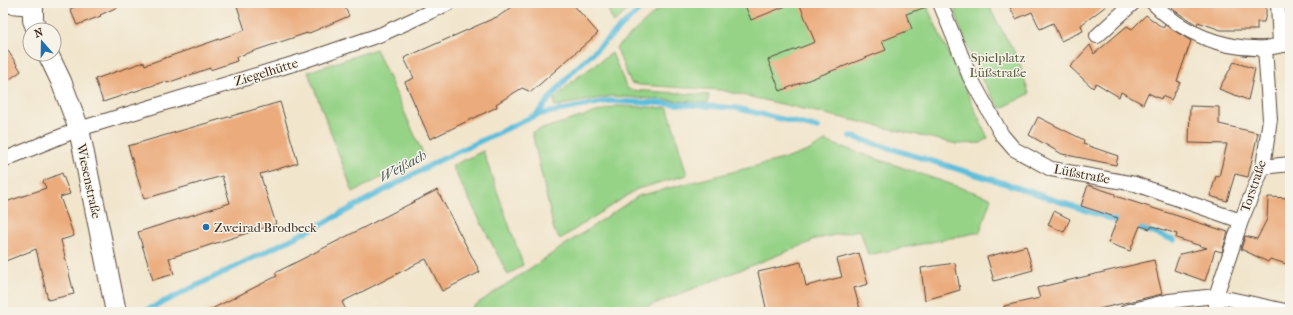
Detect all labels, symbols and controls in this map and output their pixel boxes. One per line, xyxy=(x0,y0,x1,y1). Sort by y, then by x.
north arrow xyxy=(22,22,62,62)
text: N xyxy=(33,25,46,41)
park label: Spielplatz Lüßstraße xyxy=(970,50,1027,80)
street label: Ziegelhütte xyxy=(232,55,300,89)
street label: Wiesenstraße xyxy=(74,141,104,220)
water label: Weißach xyxy=(376,147,430,185)
street label: Torstraße xyxy=(1237,157,1269,214)
street label: Lüßstraße xyxy=(1053,161,1112,187)
place label: Zweirad Brodbeck xyxy=(214,220,317,235)
marker: Zweirad Brodbeck xyxy=(201,222,211,232)

